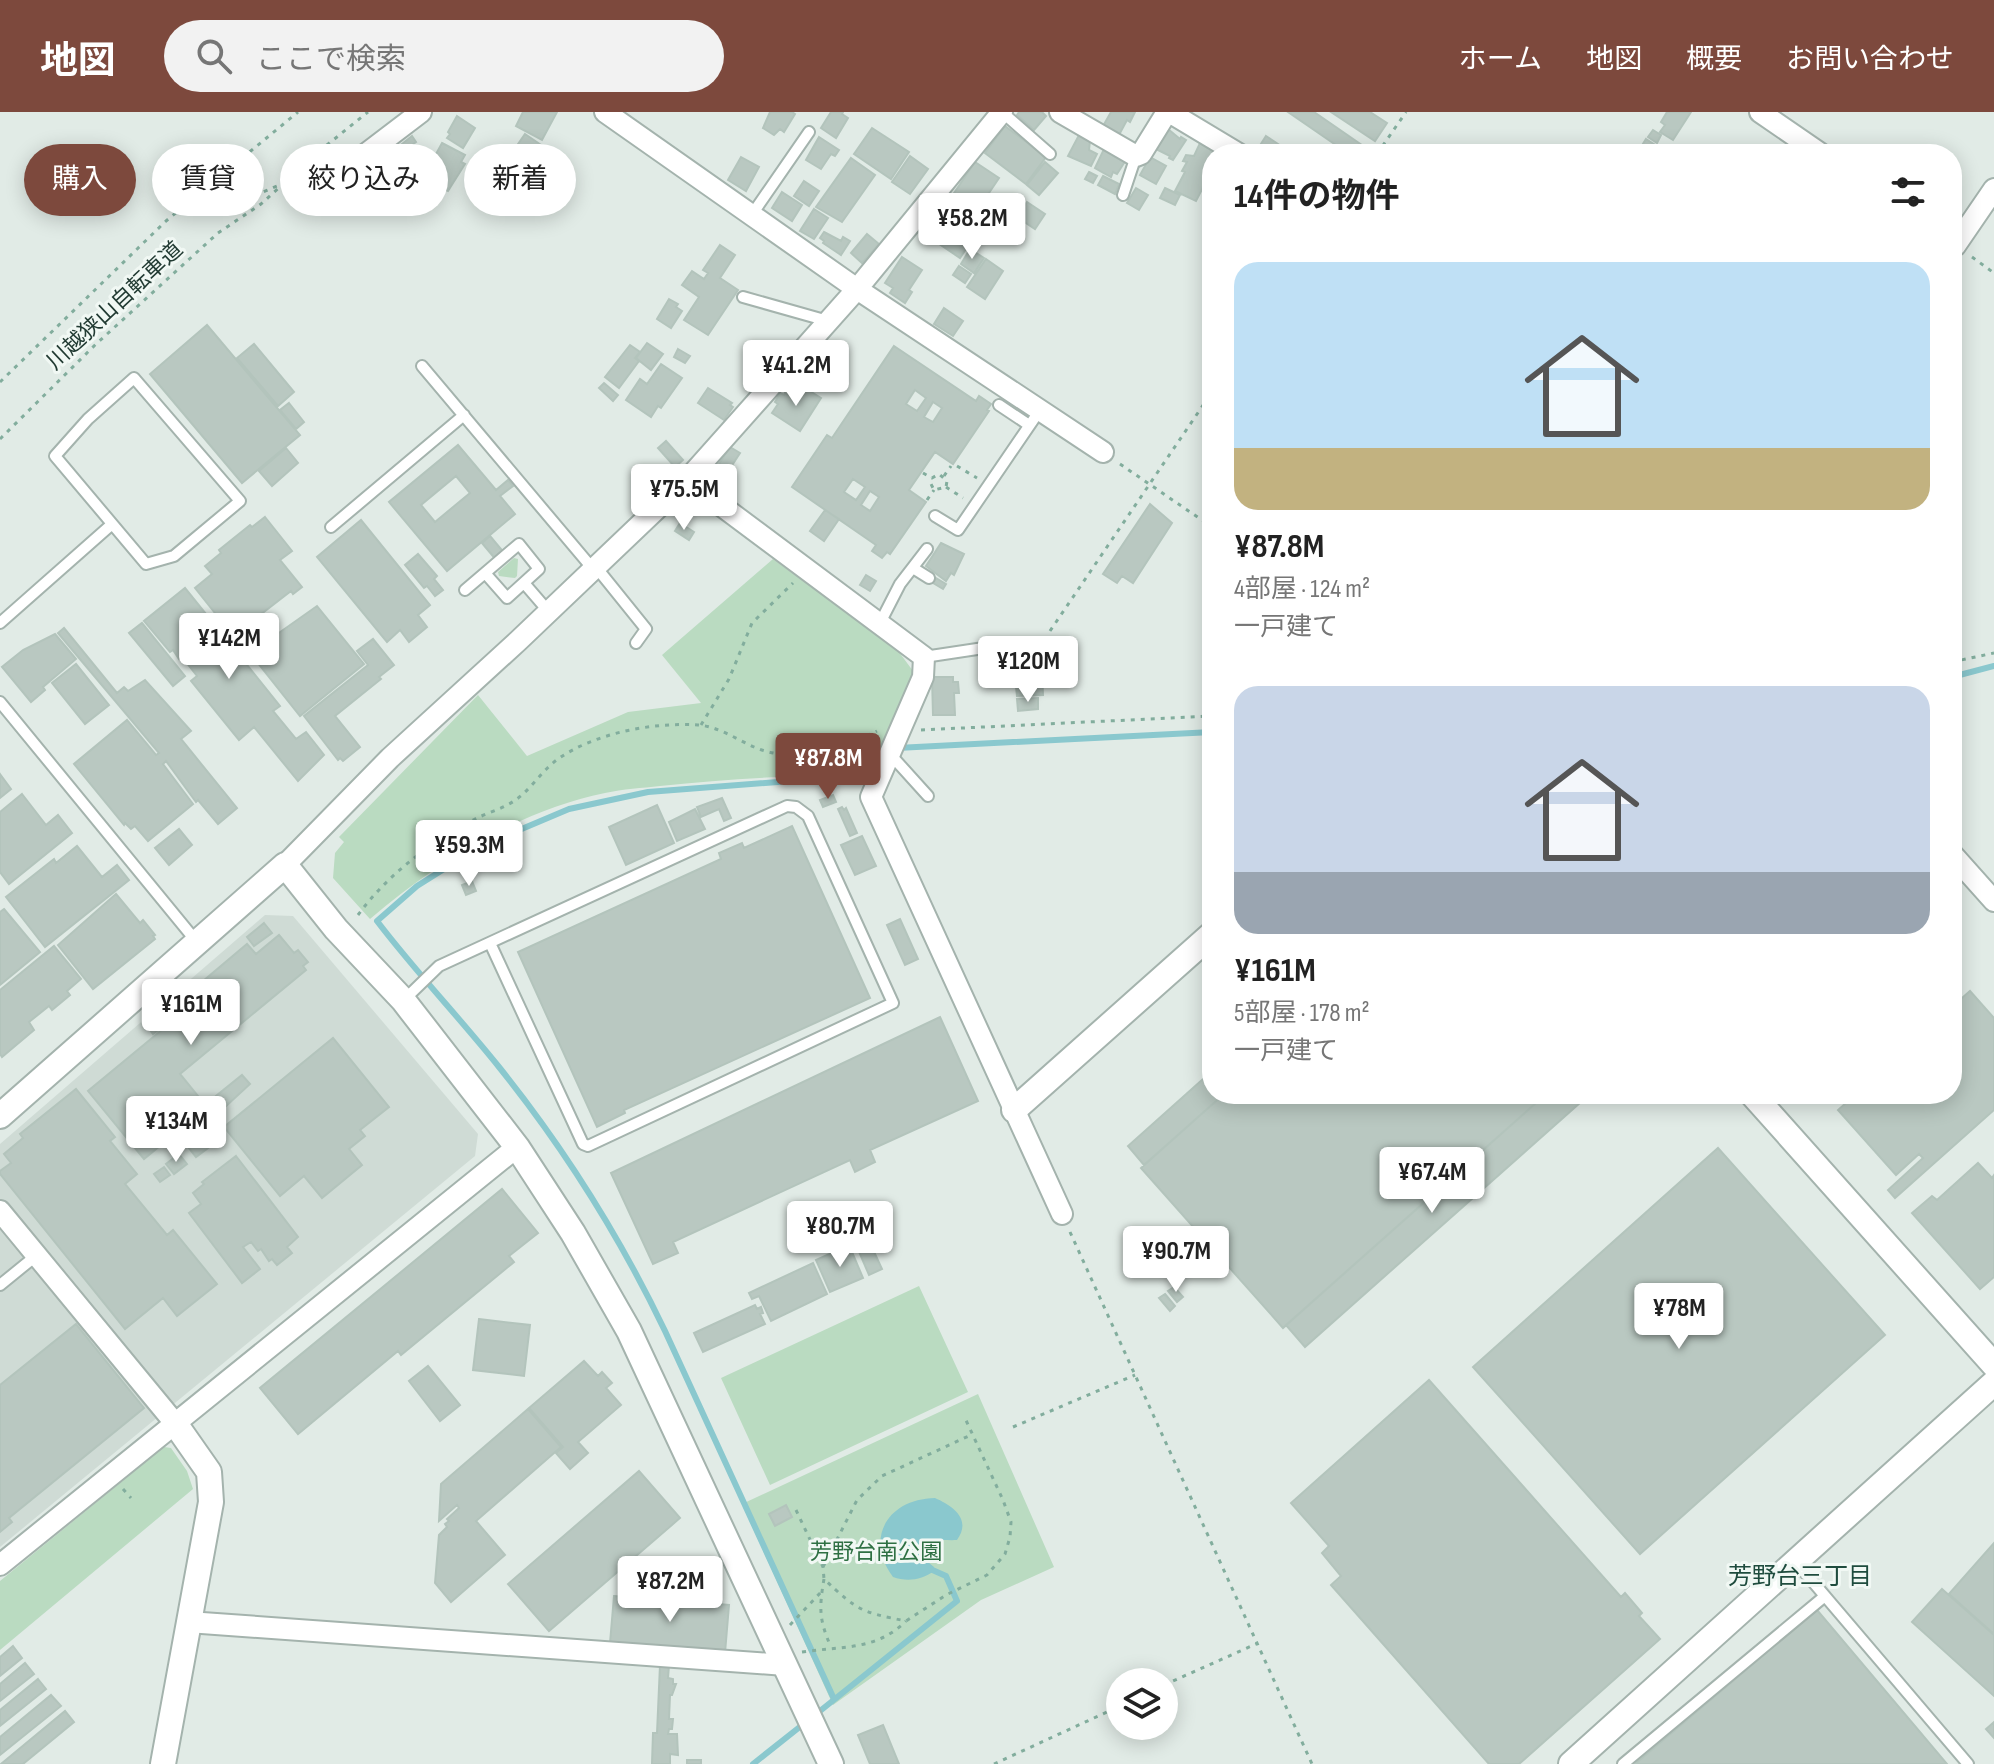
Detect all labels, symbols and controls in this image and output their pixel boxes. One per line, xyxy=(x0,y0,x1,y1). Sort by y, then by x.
search box xyxy=(164,20,724,92)
icon: search xyxy=(192,34,236,78)
text: 地図 xyxy=(40,39,116,84)
text: ここで検索 xyxy=(256,42,406,78)
text: ホーム xyxy=(1459,43,1542,76)
text: 地図 xyxy=(1586,43,1642,76)
text: 概要 xyxy=(1686,43,1742,76)
text: お問い合わせ xyxy=(1786,43,1954,76)
chip: 購入 xyxy=(24,144,136,216)
chip: 賃貸 xyxy=(152,144,264,216)
chip: 絞り込み xyxy=(280,144,448,216)
chip: 新着 xyxy=(464,144,576,216)
icon: filters xyxy=(1886,170,1930,214)
text: 14件の物件 xyxy=(1234,176,1399,217)
pin: ¥58.2M xyxy=(907,193,1037,261)
text: ¥58.2M xyxy=(936,203,1008,234)
street label: 川越狭山自転車道 xyxy=(41,236,189,376)
icon: home xyxy=(1510,314,1654,458)
pin: ¥41.2M xyxy=(731,340,861,408)
text: ¥41.2M xyxy=(761,350,831,381)
pin: ¥75.5M xyxy=(619,464,749,532)
text: ¥75.5M xyxy=(649,474,719,505)
text: ¥87.8M xyxy=(1234,526,1324,567)
text: 4部屋 · 124 m² xyxy=(1234,574,1370,605)
text: 一戸建て xyxy=(1234,612,1338,643)
pin: ¥142M xyxy=(173,613,285,681)
text: ¥142M xyxy=(197,623,261,654)
pin: ¥120M xyxy=(972,636,1084,704)
text: ¥120M xyxy=(996,646,1060,677)
pin: ¥87.8M xyxy=(763,733,893,801)
icon: home xyxy=(1510,738,1654,882)
text: ¥87.8M xyxy=(794,743,863,774)
pin: ¥59.3M xyxy=(404,820,534,888)
text: ¥59.3M xyxy=(434,830,504,861)
text: ¥161M xyxy=(1234,950,1316,991)
pin: ¥161M xyxy=(135,979,247,1047)
text: ¥161M xyxy=(160,989,222,1020)
text: 5部屋 · 178 m² xyxy=(1234,998,1370,1029)
text: 一戸建て xyxy=(1234,1036,1338,1067)
pin: ¥134M xyxy=(120,1096,232,1164)
text: ¥134M xyxy=(144,1106,208,1137)
pin: ¥67.4M xyxy=(1367,1147,1497,1215)
text: ¥67.4M xyxy=(1397,1157,1467,1188)
pin: ¥80.7M xyxy=(775,1201,905,1269)
text: ¥80.7M xyxy=(805,1211,875,1242)
pin: ¥90.7M xyxy=(1111,1226,1241,1294)
text: ¥90.7M xyxy=(1141,1236,1211,1267)
pin: ¥78M xyxy=(1632,1283,1726,1351)
text: ¥78M xyxy=(1652,1293,1706,1324)
park label: 芳野台南公園 xyxy=(810,1539,942,1566)
pin: ¥87.2M xyxy=(605,1556,735,1624)
district label: 芳野台三丁目 xyxy=(1728,1562,1872,1591)
text: ¥87.2M xyxy=(636,1566,704,1597)
map controls xyxy=(1106,1668,1178,1740)
button: layers xyxy=(1106,1668,1178,1740)

